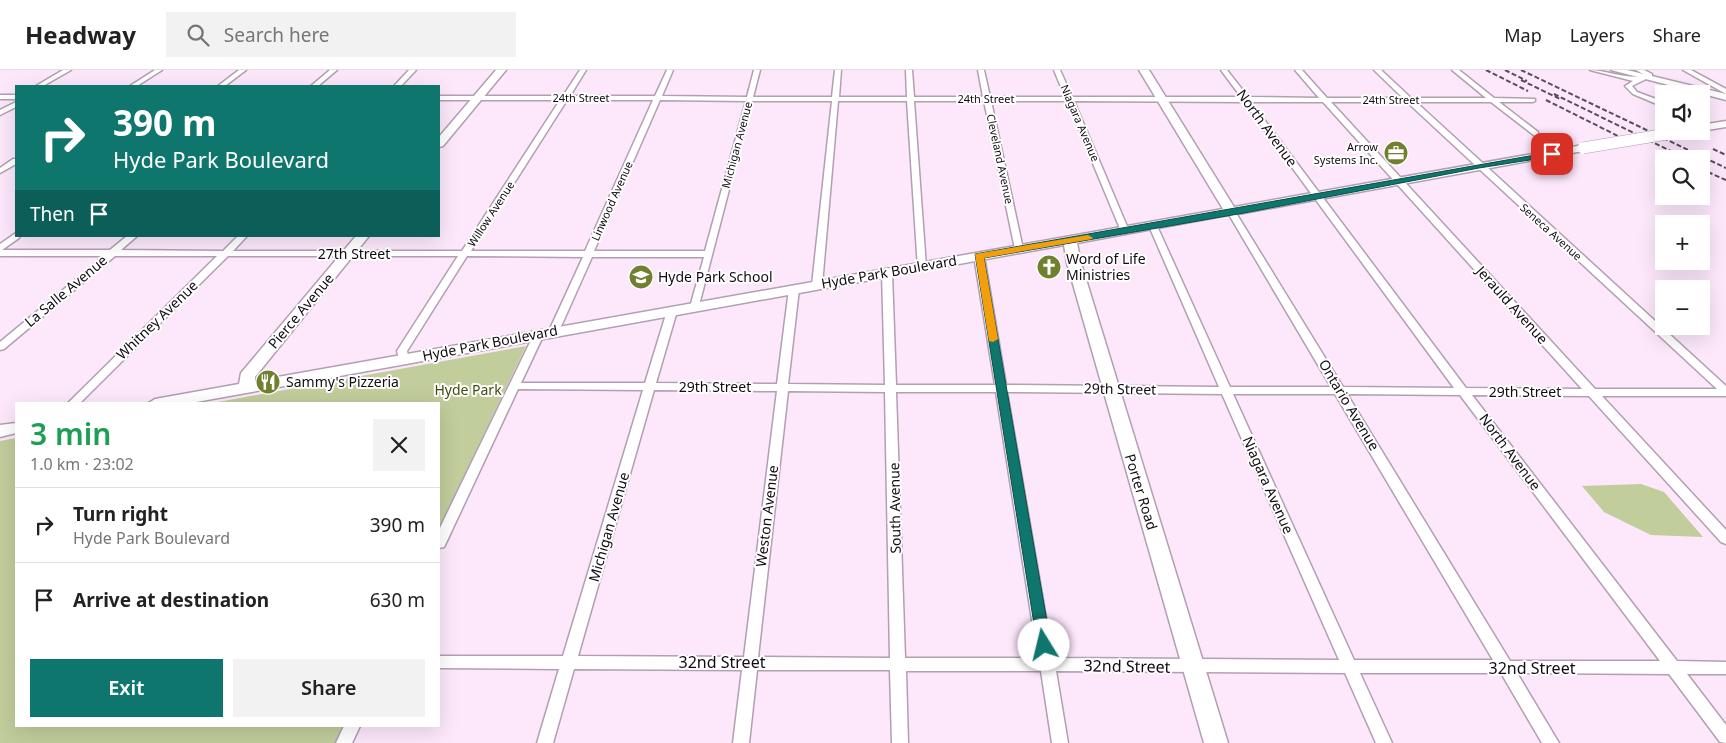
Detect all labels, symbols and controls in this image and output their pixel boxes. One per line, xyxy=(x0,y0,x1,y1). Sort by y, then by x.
search box xyxy=(166,12,516,57)
text: Headway xyxy=(25,18,136,51)
icon: search xyxy=(184,21,212,49)
text: Search here xyxy=(224,22,330,48)
text: Map xyxy=(1504,23,1542,47)
text: Layers xyxy=(1570,23,1625,47)
text: Share xyxy=(1653,23,1701,47)
street label: Niagara Avenue xyxy=(1057,82,1103,164)
street label: North Avenue xyxy=(1233,85,1302,170)
map controls xyxy=(1655,85,1710,335)
button: sound xyxy=(1655,85,1710,140)
street label: 24th Street xyxy=(553,90,609,105)
street label: 24th Street xyxy=(958,91,1014,106)
street label: 24th Street xyxy=(1363,92,1419,107)
text: 390 m xyxy=(113,99,216,146)
street label: Michigan Avenue xyxy=(718,100,755,190)
icon: right xyxy=(30,105,95,170)
street label: Cleveland Avenue xyxy=(984,113,1017,205)
pin xyxy=(1531,133,1573,175)
place label: Arrow Systems Inc. xyxy=(1314,139,1378,167)
office icon: Arrow Systems Inc. xyxy=(1383,140,1409,166)
icon: arrive xyxy=(1538,140,1566,168)
text: Hyde Park Boulevard xyxy=(113,144,329,174)
button: search xyxy=(1655,150,1710,205)
street label: Linwood Avenue xyxy=(587,159,636,243)
street label: Willow Avenue xyxy=(464,178,517,249)
icon: arrive xyxy=(85,200,113,228)
street label: Seneca Avenue xyxy=(1517,200,1585,263)
text: Then xyxy=(30,201,75,227)
button: + xyxy=(1655,215,1710,270)
street label: 27th Street xyxy=(318,244,390,263)
place label: Word of Life Ministries xyxy=(1066,249,1146,284)
street label: La Salle Avenue xyxy=(20,250,111,331)
street label: Hyde Park Boulevard xyxy=(820,250,958,293)
church icon: Word of Life Ministries xyxy=(1036,254,1062,280)
street label: Jerauld Avenue xyxy=(1471,260,1553,348)
school or university icon: Hyde Park School xyxy=(628,264,654,290)
place label: Hyde Park School xyxy=(658,267,773,286)
street label: Pierce Avenue xyxy=(263,269,338,352)
street label: Whitney Avenue xyxy=(112,276,202,363)
button: − xyxy=(1655,280,1710,335)
street label: Hyde Park Boulevard xyxy=(421,320,559,365)
street label: Ontario Avenue xyxy=(1315,356,1384,454)
restaurant icon: Sammy's Pizzeria xyxy=(255,369,281,395)
place label: Sammy's Pizzeria xyxy=(286,372,399,391)
street label: 29th Street xyxy=(679,377,751,396)
street label: 29th Street xyxy=(1084,378,1156,399)
park label: Hyde Park xyxy=(434,380,502,399)
street label: 29th Street xyxy=(1489,382,1561,401)
street label: North Avenue xyxy=(1475,409,1546,494)
text: 3 min xyxy=(30,413,111,454)
button: close xyxy=(373,419,425,471)
street label: Niagara Avenue xyxy=(1238,433,1298,537)
street label: Porter Road xyxy=(1121,451,1162,532)
text: 1.0 km · 23:02 xyxy=(30,453,134,475)
street label: South Avenue xyxy=(884,462,905,554)
street label: Weston Avenue xyxy=(751,464,782,568)
street label: Michigan Avenue xyxy=(584,470,633,584)
text: Turn right xyxy=(73,501,168,527)
icon: right xyxy=(30,511,58,539)
text: 390 m xyxy=(370,512,425,538)
text: Hyde Park Boulevard xyxy=(73,527,230,549)
icon: arrive xyxy=(30,586,58,614)
text: Arrive at destination xyxy=(73,587,269,613)
text: 630 m xyxy=(370,587,425,613)
position arrow xyxy=(1017,618,1069,670)
street label: 32nd Street xyxy=(679,651,766,673)
street label: 32nd Street xyxy=(1083,654,1171,678)
street label: 32nd Street xyxy=(1489,657,1576,679)
button: Exit xyxy=(30,659,223,717)
button: Share xyxy=(233,659,425,717)

